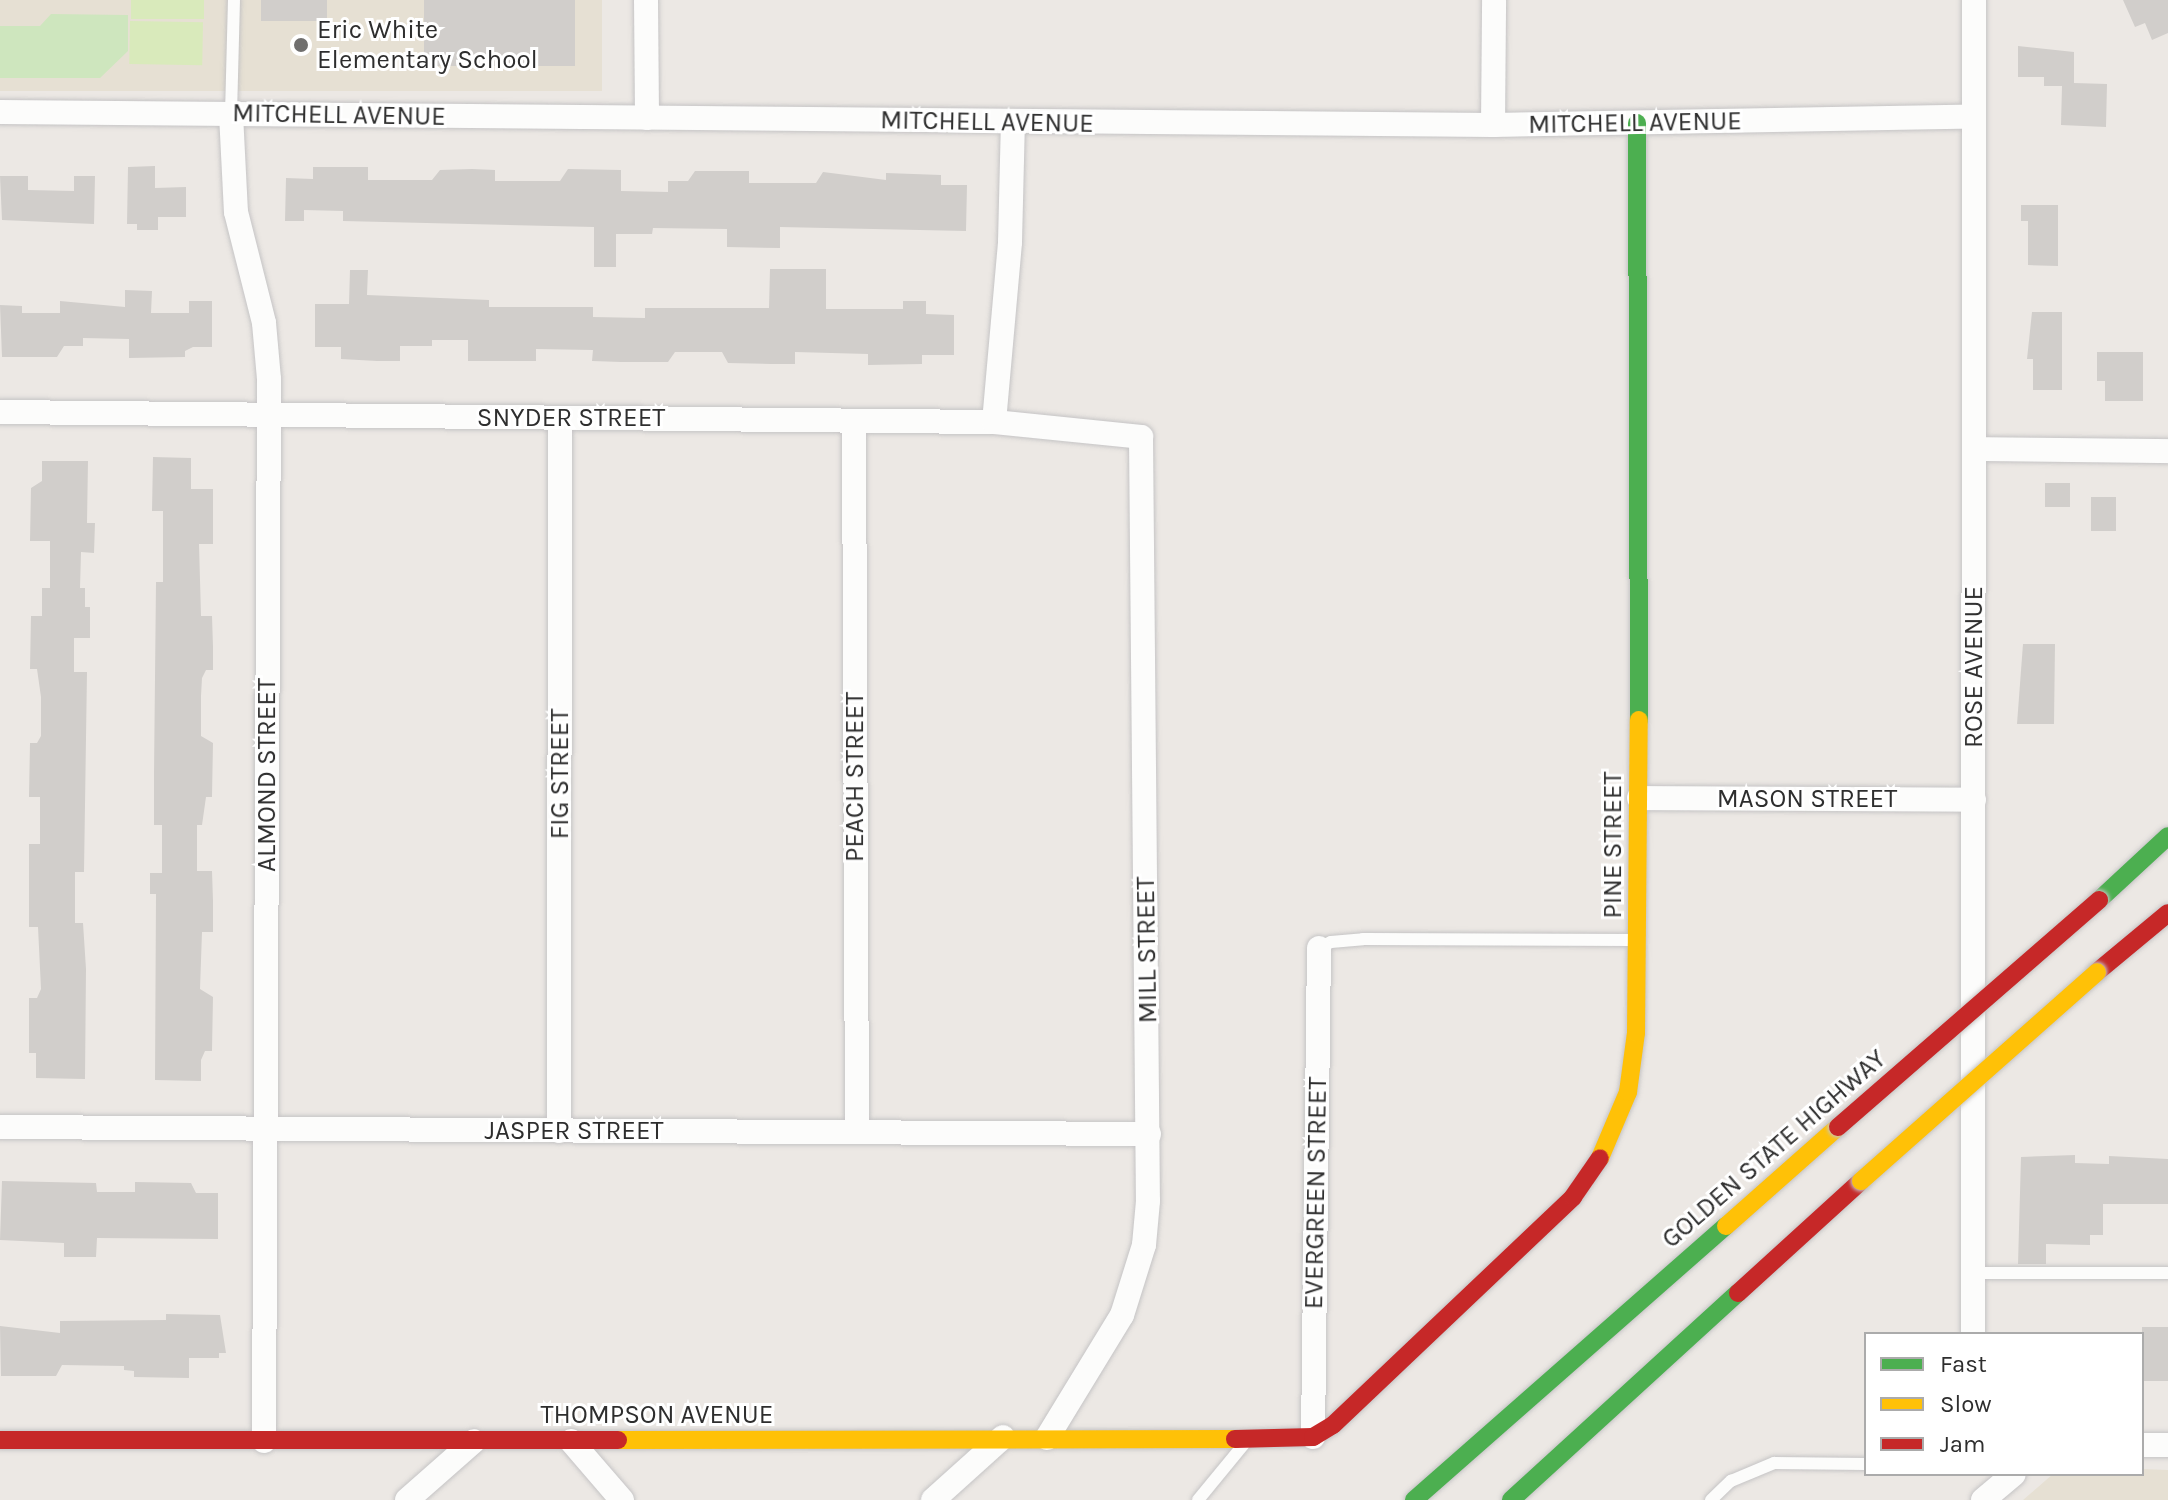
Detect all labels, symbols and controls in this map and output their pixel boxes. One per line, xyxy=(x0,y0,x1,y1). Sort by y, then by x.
place label: Eric White Elementary School xyxy=(317,14,538,76)
marker: Eric White Elementary School xyxy=(292,36,310,54)
street label: MITCHELL AVENUE xyxy=(232,98,446,132)
street label: MITCHELL AVENUE xyxy=(880,105,1094,139)
street label: MITCHELL AVENUE xyxy=(1528,106,1742,140)
street label: SNYDER STREET xyxy=(477,402,665,434)
street label: ROSE AVENUE xyxy=(1958,586,1990,748)
street label: ALMOND STREET xyxy=(251,678,283,872)
street label: PEACH STREET xyxy=(839,692,871,862)
street label: FIG STREET xyxy=(544,709,576,839)
street label: PINE STREET xyxy=(1597,771,1629,919)
street label: MASON STREET xyxy=(1717,783,1897,815)
street label: MILL STREET xyxy=(1130,876,1164,1024)
street label: GOLDEN STATE HIGHWAY xyxy=(1656,1043,1892,1255)
street label: EVERGREEN STREET xyxy=(1298,1076,1334,1310)
street label: JASPER STREET xyxy=(484,1115,664,1147)
legend xyxy=(1864,1332,2144,1476)
text: Fast xyxy=(1940,1350,1987,1378)
text: Slow xyxy=(1940,1390,1992,1418)
street label: THOMPSON AVENUE xyxy=(541,1399,773,1431)
text: Jam xyxy=(1940,1430,1985,1458)

